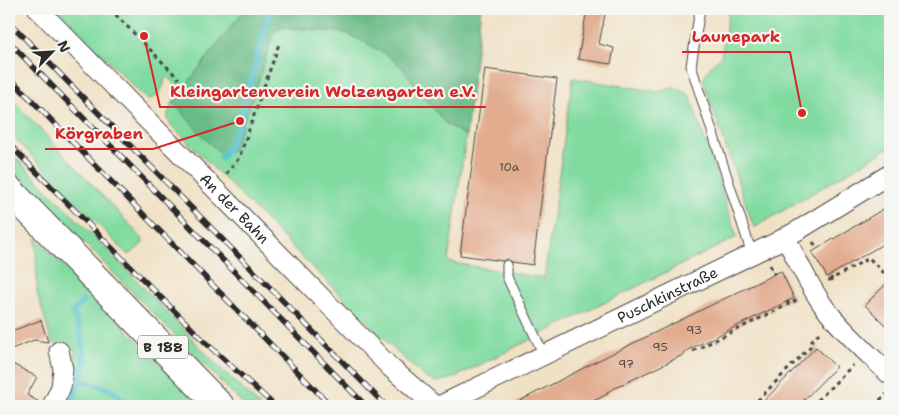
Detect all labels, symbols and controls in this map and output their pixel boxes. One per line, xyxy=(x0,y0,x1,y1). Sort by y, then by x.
callout: Launepark xyxy=(682,21,790,52)
text: Launepark xyxy=(692,26,780,47)
north arrow xyxy=(28,28,78,78)
text: N xyxy=(53,38,74,55)
callout: Kleingartenverein Wolzengarten e.V. xyxy=(160,76,486,107)
text: Kleingartenverein Wolzengarten e.V. xyxy=(170,81,476,102)
callout: Körgraben xyxy=(45,118,153,149)
text: Körgraben xyxy=(55,123,143,144)
house number: 10a xyxy=(499,159,520,175)
street label: An der Bahn xyxy=(195,169,273,248)
street label: Puschkinstraße xyxy=(614,262,721,328)
house number: 93 xyxy=(686,322,702,338)
road number: B 188 xyxy=(138,336,188,358)
house number: 95 xyxy=(652,339,668,355)
house number: 97 xyxy=(618,356,634,372)

